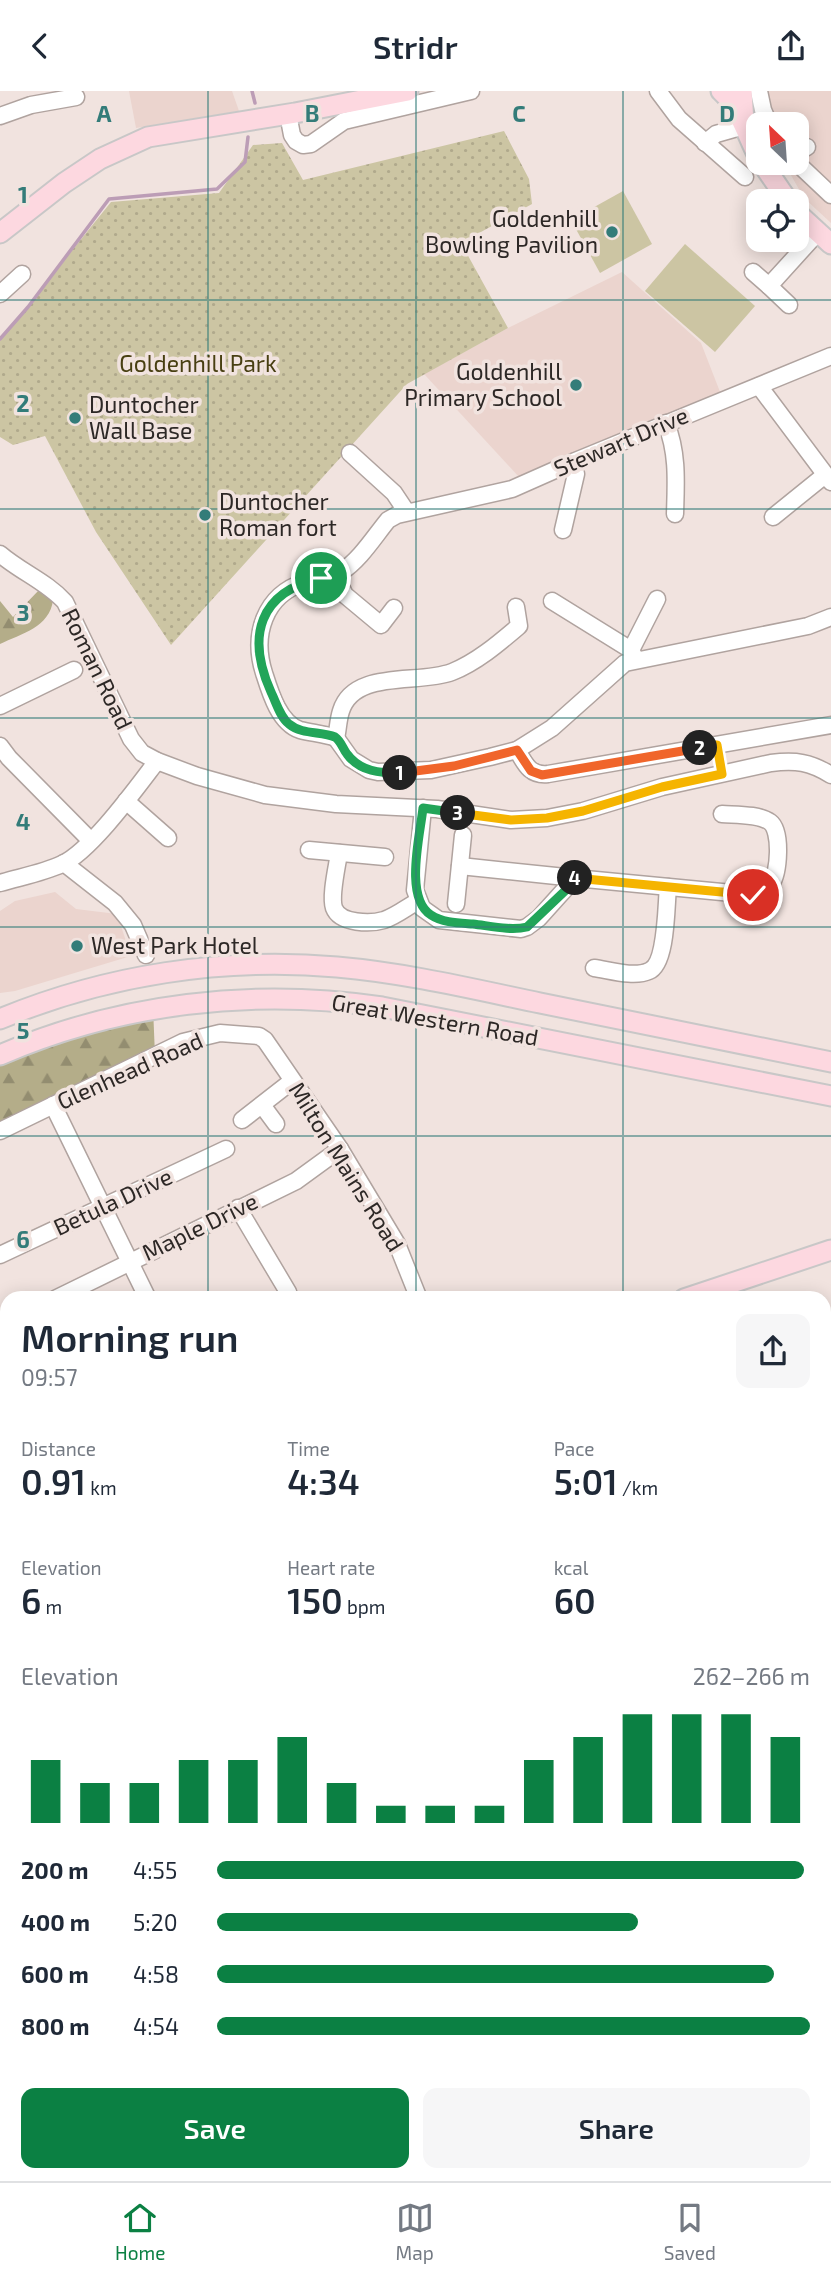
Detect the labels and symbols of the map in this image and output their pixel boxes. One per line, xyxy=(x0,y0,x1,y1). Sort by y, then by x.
text: A xyxy=(96,99,112,127)
text: B xyxy=(305,99,319,127)
text: C xyxy=(512,99,526,127)
text: D xyxy=(719,99,735,127)
north arrow xyxy=(746,112,808,175)
text: 1 xyxy=(18,180,28,208)
place label: Goldenhill Bowling Pavilion xyxy=(425,204,598,258)
marker: Goldenhill Bowling Pavilion xyxy=(604,224,620,240)
park label: Goldenhill Park xyxy=(119,349,277,377)
place label: Goldenhill Primary School xyxy=(404,357,562,411)
marker: Goldenhill Primary School xyxy=(568,377,584,393)
text: 2 xyxy=(16,389,30,417)
place label: Duntocher Wall Base xyxy=(89,390,199,444)
street label: Stewart Drive xyxy=(549,400,692,482)
marker: Duntocher Wall Base xyxy=(67,410,83,426)
place label: Duntocher Roman fort xyxy=(219,487,337,541)
marker: Duntocher Roman fort xyxy=(197,507,213,523)
pin xyxy=(291,548,351,608)
text: 3 xyxy=(16,598,30,626)
street label: Roman Road xyxy=(57,603,139,734)
pin: 2 xyxy=(682,731,718,765)
pin: 1 xyxy=(382,755,418,791)
pin: 3 xyxy=(440,795,476,831)
text: 4 xyxy=(16,807,30,835)
pin: 4 xyxy=(558,861,592,895)
pin xyxy=(723,865,783,925)
place label: West Park Hotel xyxy=(91,931,259,959)
marker: West Park Hotel xyxy=(69,938,85,954)
street label: Great Western Road xyxy=(330,987,541,1051)
text: 5 xyxy=(17,1016,29,1044)
street label: Glenhead Road xyxy=(52,1025,207,1115)
street label: Milton Mains Road xyxy=(283,1077,410,1256)
street label: Betula Drive xyxy=(49,1161,176,1241)
street label: Maple Drive xyxy=(137,1186,262,1266)
text: 6 xyxy=(16,1225,30,1253)

